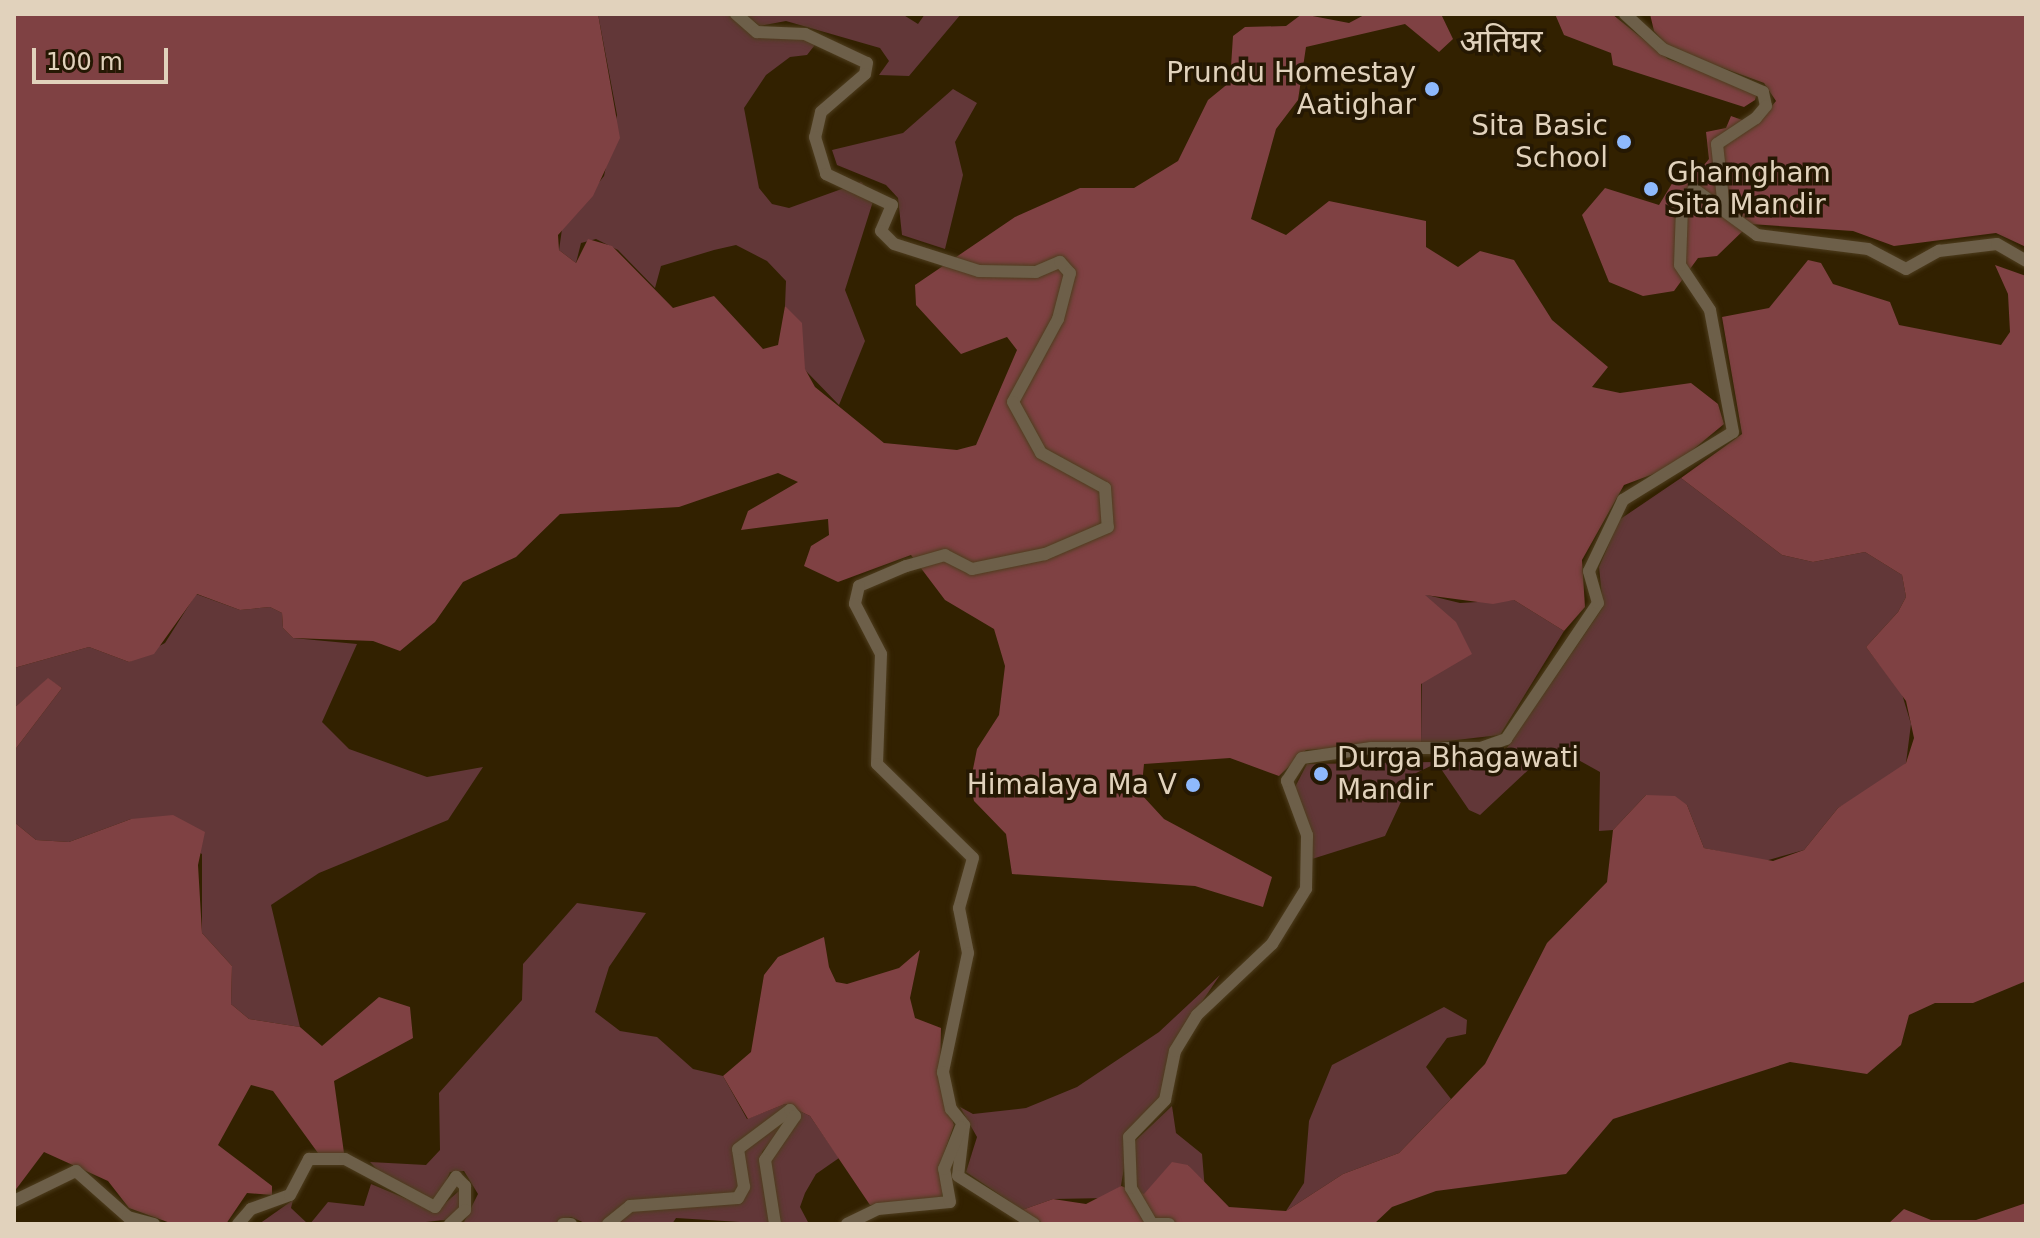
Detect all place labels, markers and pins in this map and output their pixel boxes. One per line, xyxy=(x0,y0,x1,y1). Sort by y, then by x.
place label: Prundu Homestay Aatighar xyxy=(1166,56,1416,122)
marker: Prundu Homestay Aatighar xyxy=(1423,80,1441,98)
place label: Sita Basic School xyxy=(1471,109,1608,175)
marker: Sita Basic School xyxy=(1615,133,1633,151)
place label: Ghamgham Sita Mandir xyxy=(1667,156,1831,222)
marker: Ghamgham Sita Mandir xyxy=(1642,180,1660,198)
place label: Durga Bhagawati Mandir xyxy=(1337,741,1579,807)
marker: Durga Bhagawati Mandir xyxy=(1312,765,1330,783)
place label: Himalaya Ma V xyxy=(967,768,1177,802)
marker: Himalaya Ma V xyxy=(1184,776,1202,794)

